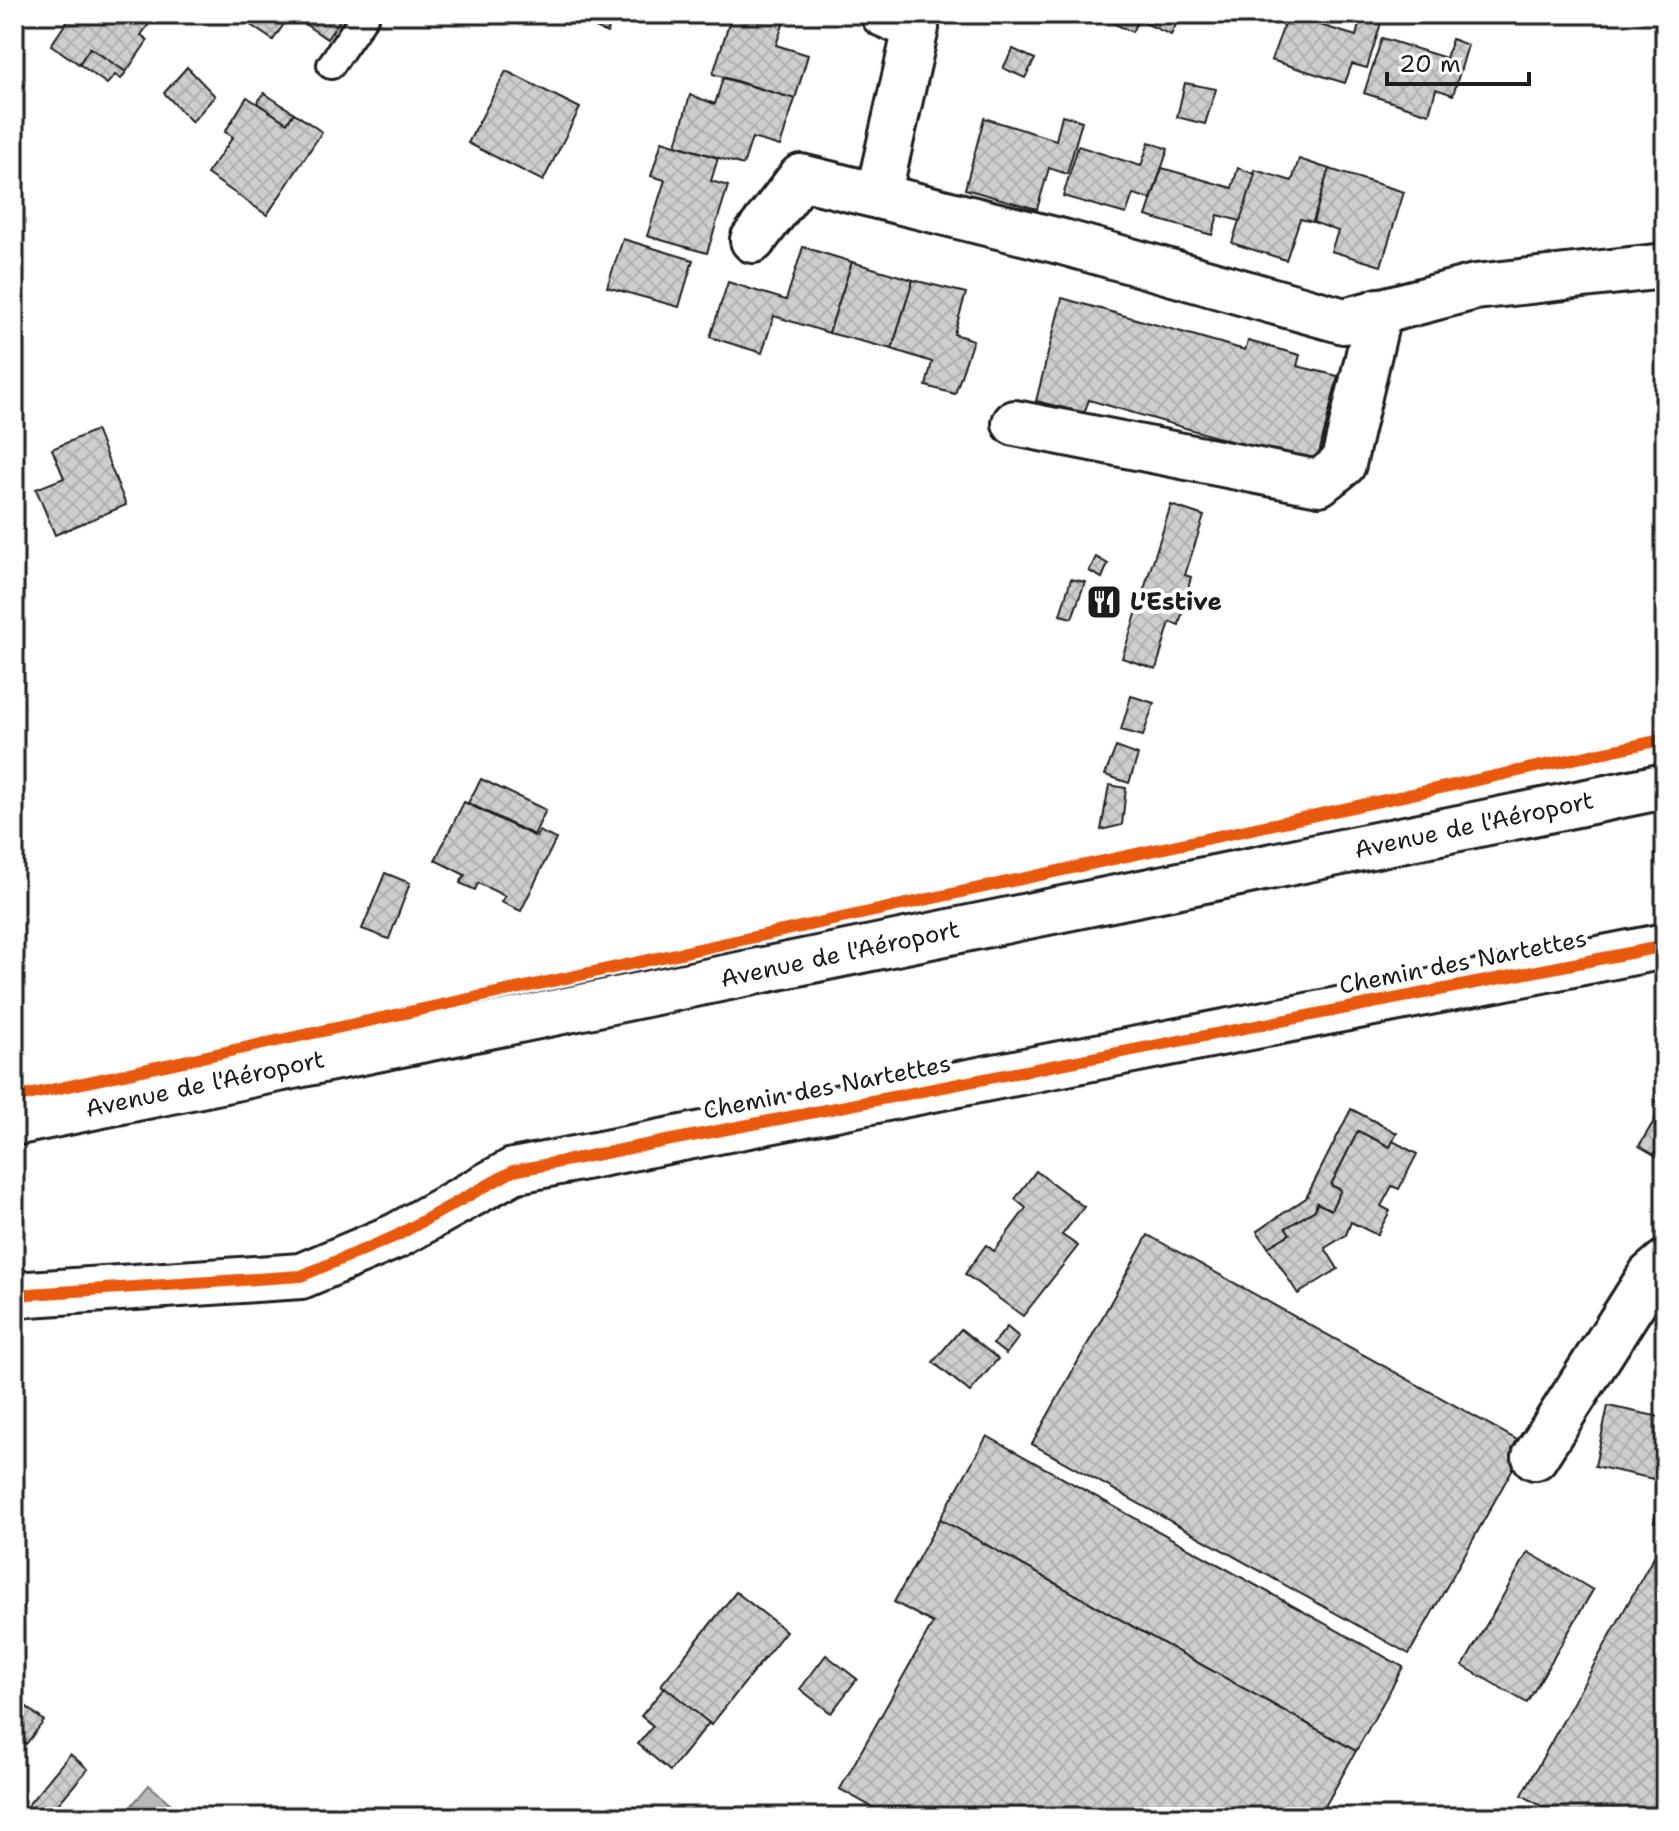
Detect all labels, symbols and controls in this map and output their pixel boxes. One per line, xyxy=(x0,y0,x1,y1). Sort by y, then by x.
scale bar xyxy=(1387,36,1529,86)
text: 20 m xyxy=(1399,48,1461,80)
restaurant icon: L'Estive xyxy=(1085,583,1123,621)
place label: L'Estive xyxy=(1130,586,1222,618)
street label: Avenue de l'Aéroport xyxy=(1351,784,1597,866)
street label: Avenue de l'Aéroport xyxy=(717,913,963,995)
street label: Chemin des Nartettes xyxy=(1336,922,1590,1002)
street label: Avenue de l'Aéroport xyxy=(82,1043,328,1125)
street label: Chemin des Nartettes xyxy=(700,1047,954,1127)

